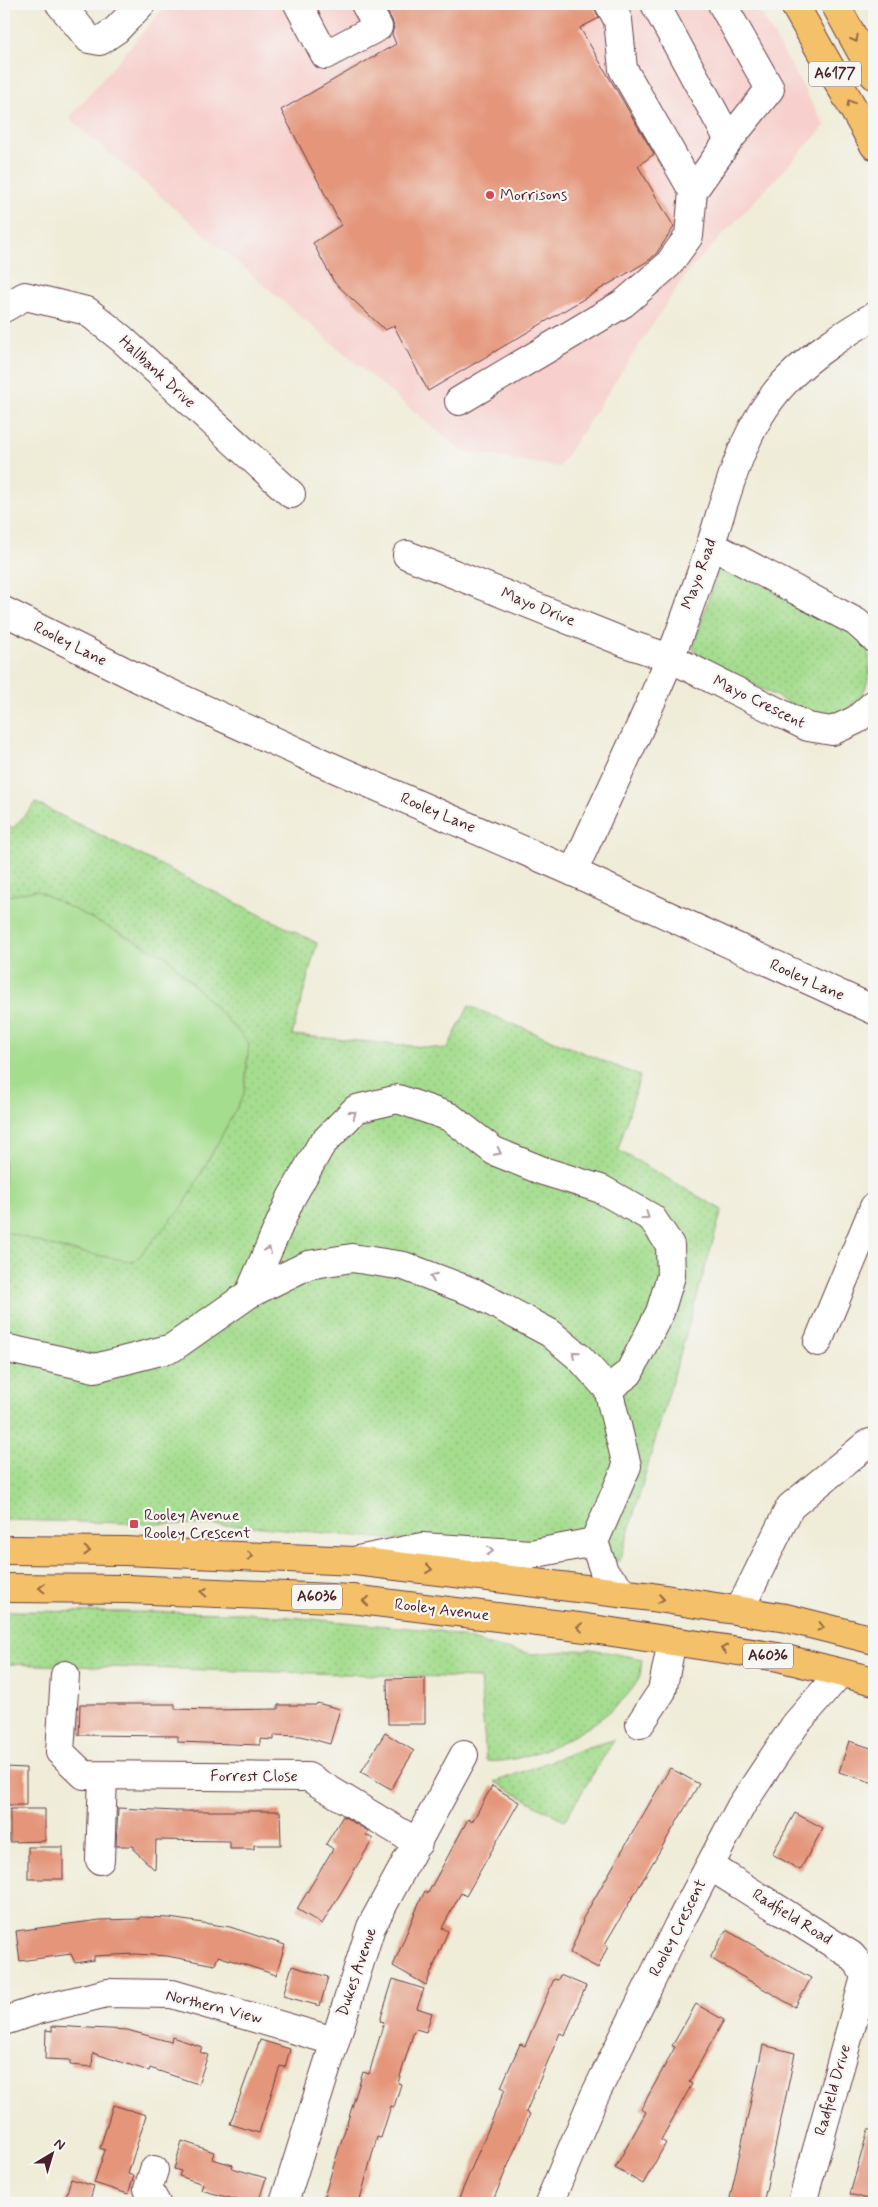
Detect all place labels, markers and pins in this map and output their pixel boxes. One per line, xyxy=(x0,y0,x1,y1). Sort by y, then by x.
place label: Morrisons xyxy=(500,185,567,206)
marker: Morrisons xyxy=(484,189,496,201)
place label: Rooley Avenue Rooley Crescent xyxy=(144,1505,251,1544)
marker: Rooley Avenue Rooley Crescent xyxy=(128,1518,140,1530)

